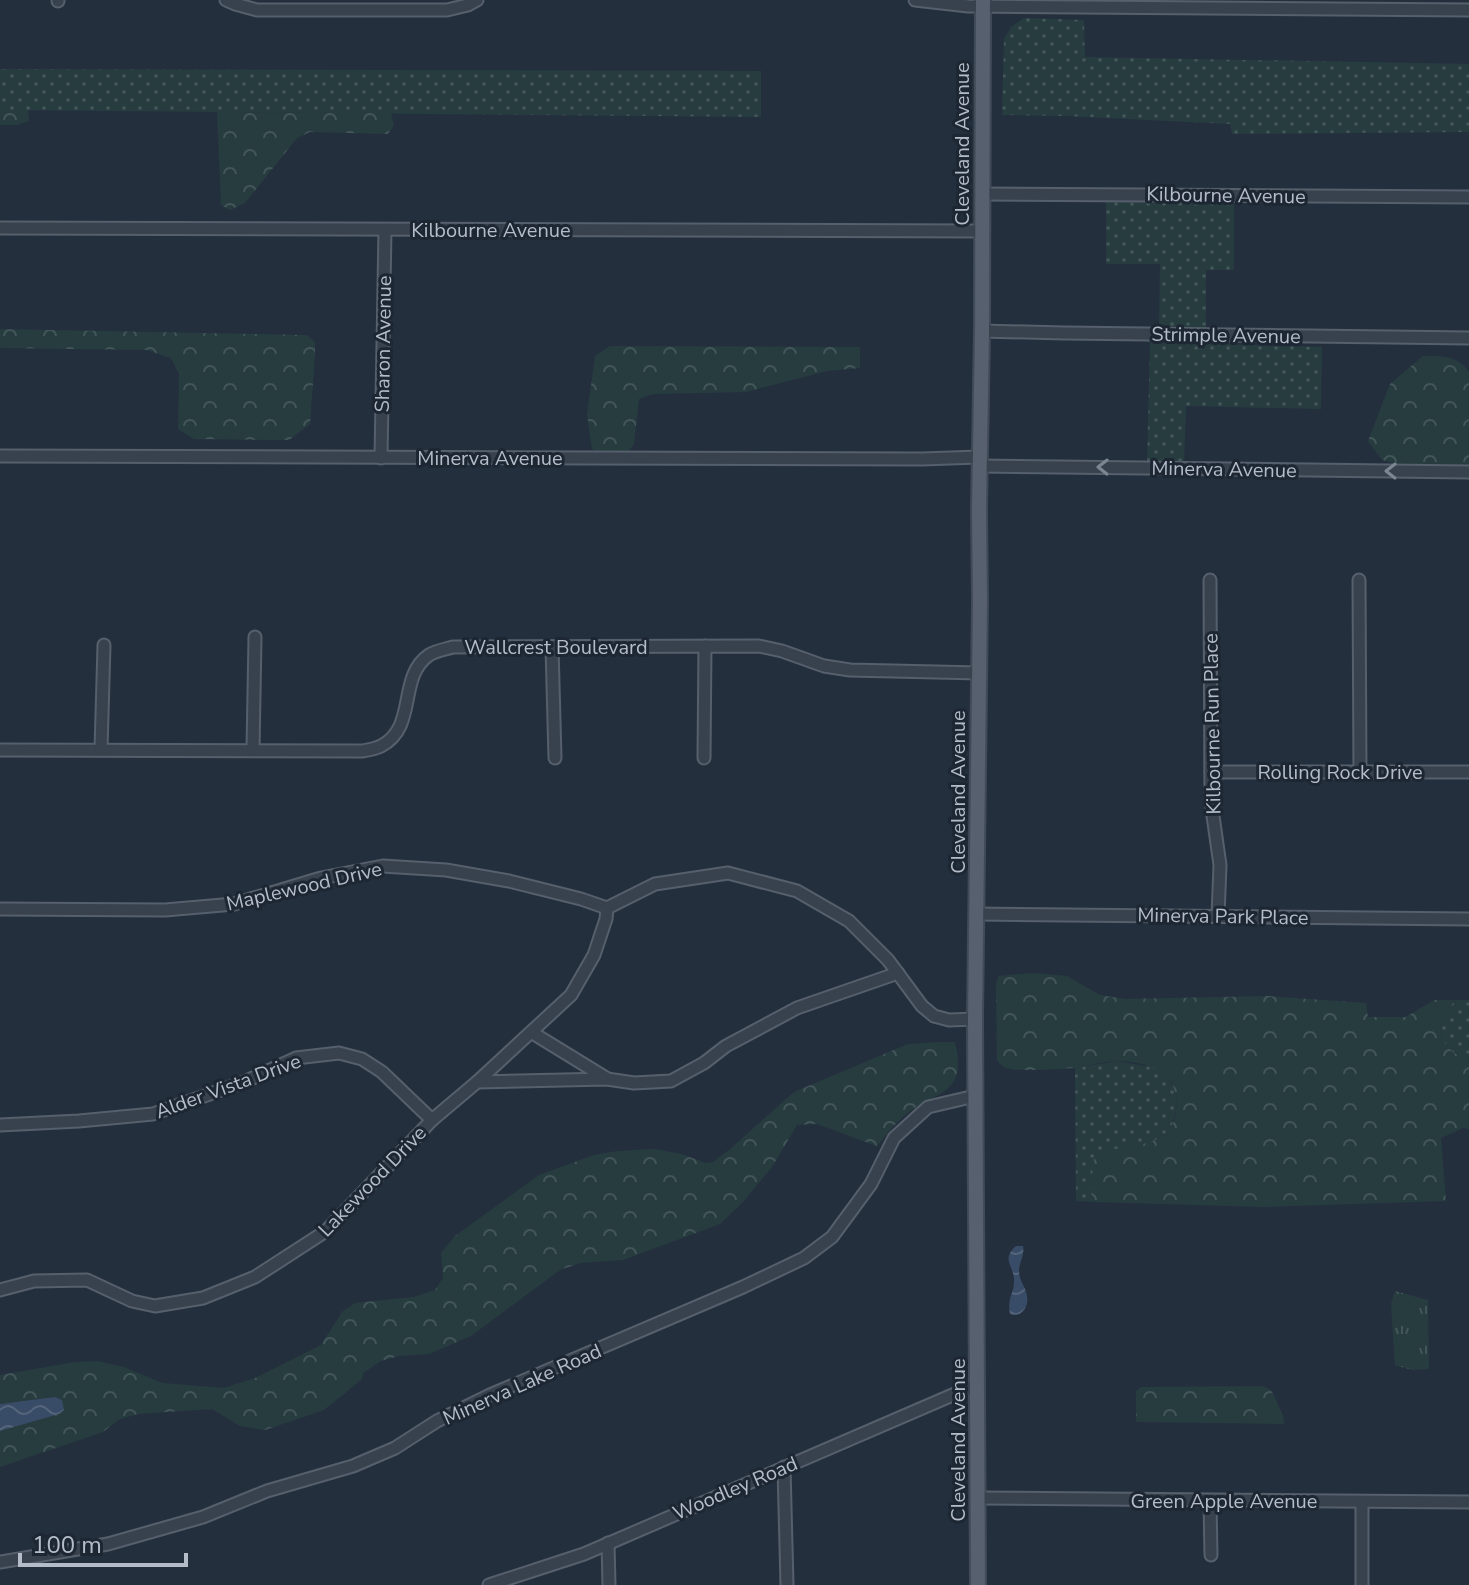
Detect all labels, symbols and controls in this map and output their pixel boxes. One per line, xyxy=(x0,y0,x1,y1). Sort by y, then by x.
street label: Cleveland Avenue xyxy=(949,62,976,226)
street label: Kilbourne Avenue xyxy=(1146,181,1306,210)
street label: Kilbourne Avenue xyxy=(411,217,571,244)
street label: Sharon Avenue xyxy=(369,275,398,413)
street label: Strimple Avenue xyxy=(1151,321,1301,350)
street label: Minerva Avenue xyxy=(417,445,563,472)
street label: Minerva Avenue xyxy=(1151,455,1297,484)
one-way arrow xyxy=(1096,458,1109,476)
one-way arrow xyxy=(1384,462,1397,480)
street label: Kilbourne Run Place xyxy=(1197,633,1228,815)
street label: Wallcrest Boulevard xyxy=(464,634,648,661)
street label: Cleveland Avenue xyxy=(945,710,972,874)
street label: Rolling Rock Drive xyxy=(1257,759,1423,786)
street label: Maplewood Drive xyxy=(224,855,385,918)
street label: Minerva Park Place xyxy=(1137,902,1309,931)
street label: Alder Vista Drive xyxy=(152,1048,305,1125)
street label: Lakewood Drive xyxy=(312,1120,432,1243)
street label: Minerva Lake Road xyxy=(439,1337,606,1432)
street label: Cleveland Avenue xyxy=(945,1358,972,1522)
street label: Woodley Road xyxy=(669,1450,802,1527)
street label: Green Apple Avenue xyxy=(1131,1488,1317,1515)
scale bar xyxy=(20,1517,186,1567)
text: 100 m xyxy=(32,1529,102,1561)

